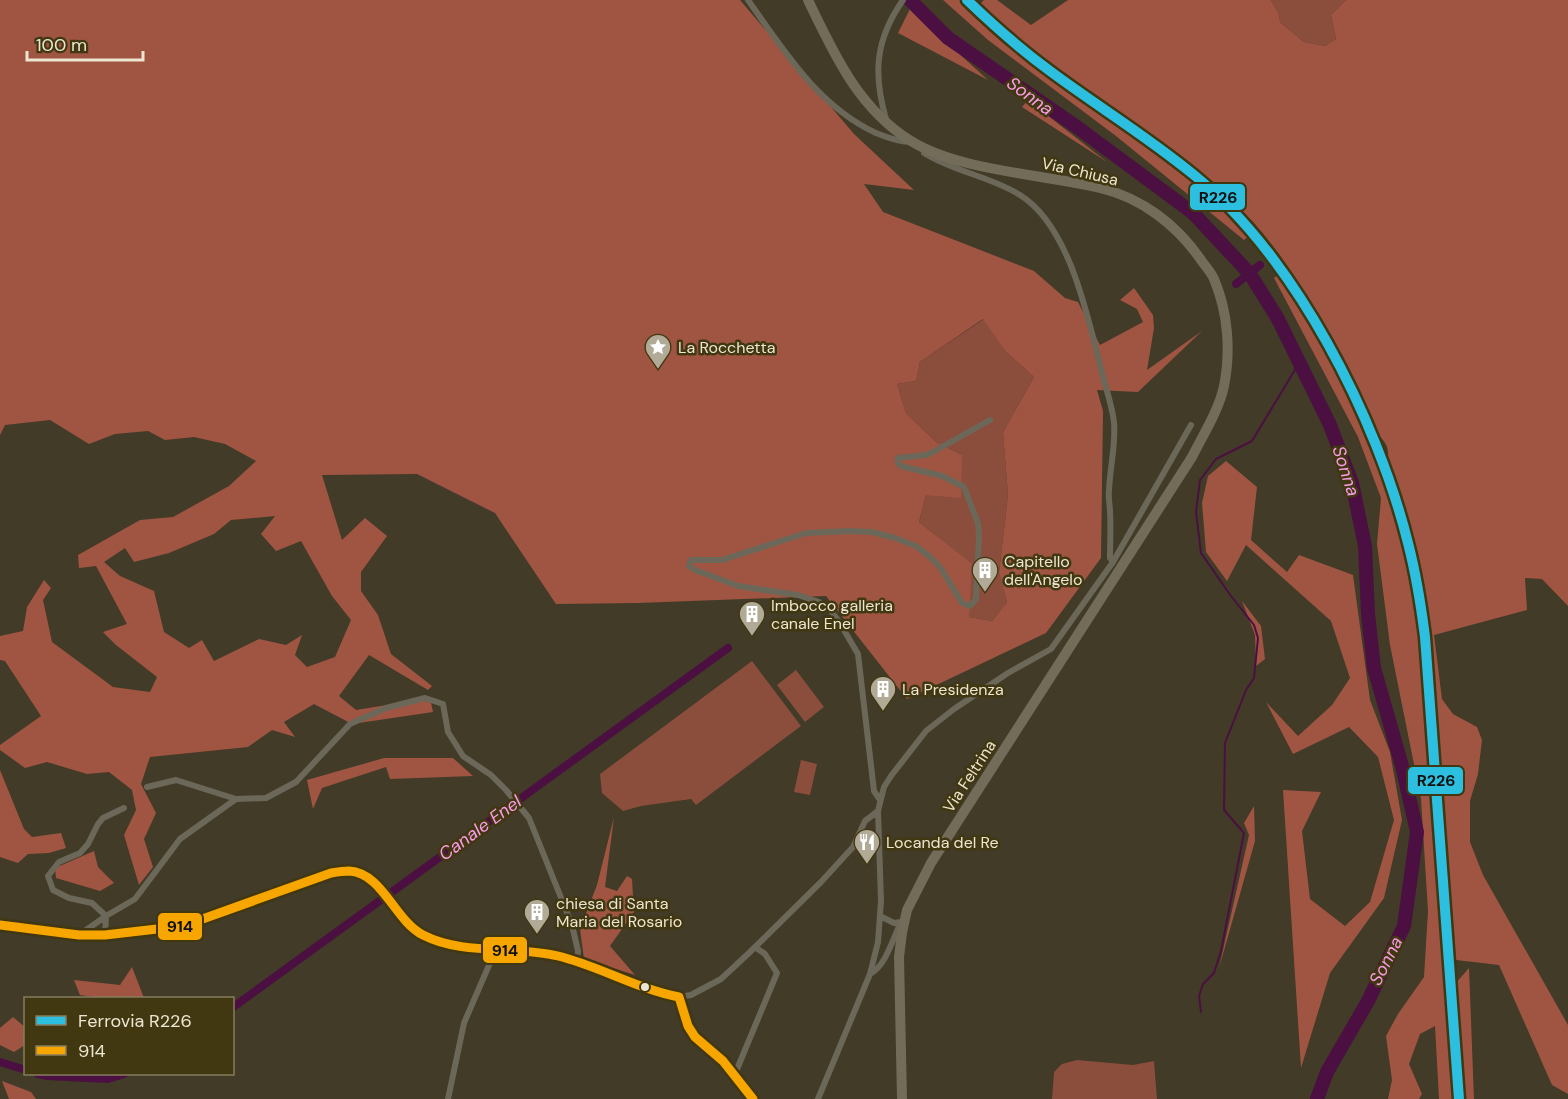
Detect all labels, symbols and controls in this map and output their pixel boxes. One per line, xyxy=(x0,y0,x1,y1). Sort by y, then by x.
scale bar xyxy=(27,24,142,62)
text: 100 m xyxy=(36,33,87,57)
water label: Sonna xyxy=(1002,71,1058,121)
street label: Via Chiusa xyxy=(1040,152,1120,190)
line badge: R226 xyxy=(1189,183,1246,211)
text: R226 xyxy=(1199,187,1237,208)
place icon: La Rocchetta xyxy=(643,332,673,370)
place label: La Rocchetta xyxy=(678,337,775,358)
water label: Sonna xyxy=(1327,443,1365,499)
place label: Capitello dell'Angelo xyxy=(1004,551,1082,590)
building icon: Capitello dell'Angelo xyxy=(970,555,1000,593)
place label: Imbocco galleria canale Enel xyxy=(771,595,893,634)
building icon: Imbocco galleria canale Enel xyxy=(737,599,767,637)
building icon: La Presidenza xyxy=(868,674,898,712)
place label: La Presidenza xyxy=(902,679,1004,700)
street label: Via Feltrina xyxy=(938,736,1001,817)
line badge: R226 xyxy=(1407,766,1464,795)
text: R226 xyxy=(1417,770,1455,791)
water label: Canale Enel xyxy=(434,789,527,866)
restaurant icon: Locanda del Re xyxy=(852,827,882,865)
place label: Locanda del Re xyxy=(886,832,999,853)
place label: chiesa di Santa Maria del Rosario xyxy=(556,893,682,932)
building icon: chiesa di Santa Maria del Rosario xyxy=(522,897,552,935)
line badge: 914 xyxy=(157,912,203,941)
text: 914 xyxy=(167,916,193,937)
water label: Sonna xyxy=(1364,932,1408,990)
line badge: 914 xyxy=(482,936,528,964)
text: 914 xyxy=(492,940,518,961)
unlabelled marker xyxy=(639,981,651,993)
legend xyxy=(24,997,234,1075)
text: Ferrovia R226 xyxy=(78,1009,192,1033)
text: 914 xyxy=(78,1039,106,1063)

